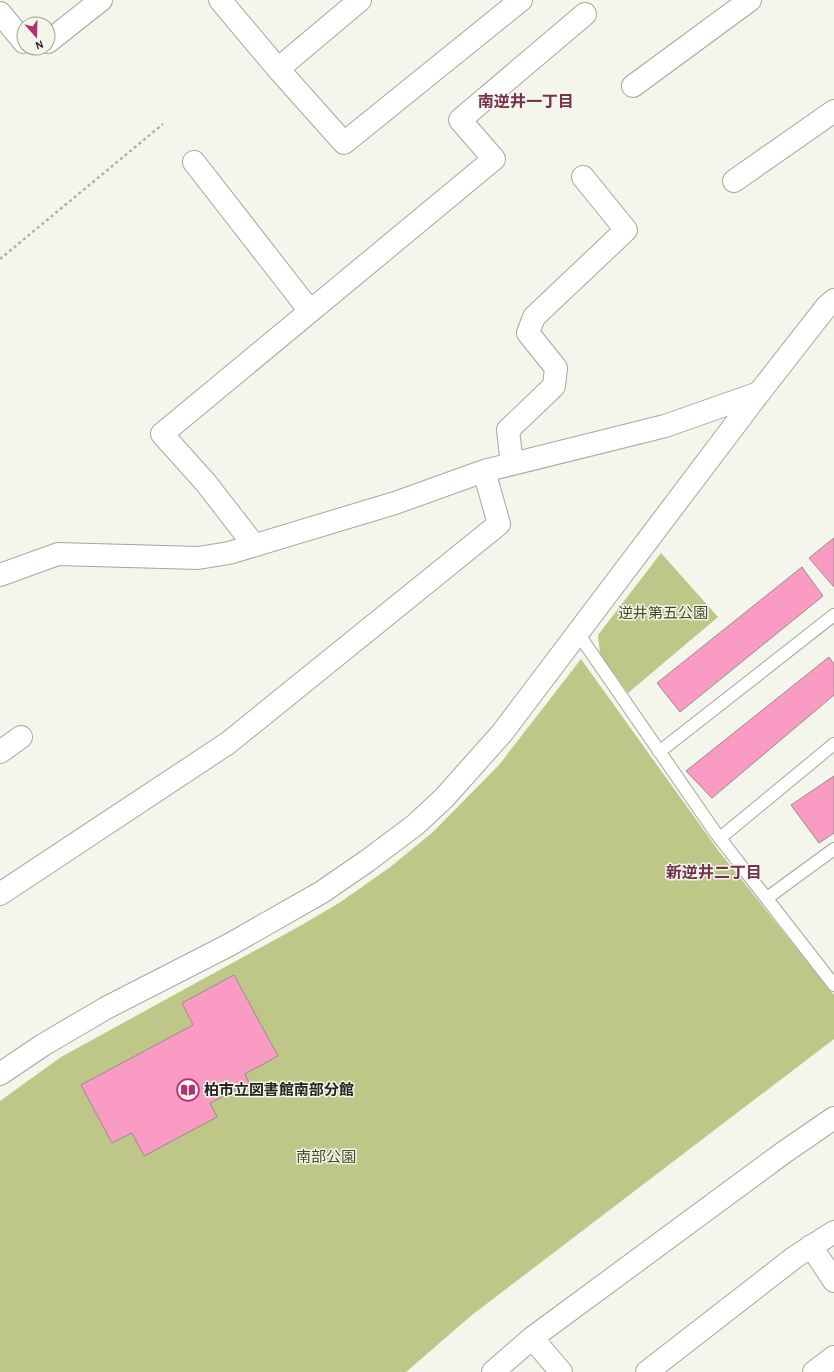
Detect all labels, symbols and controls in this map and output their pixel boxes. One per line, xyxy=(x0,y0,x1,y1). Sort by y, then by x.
north arrow xyxy=(16,16,56,56)
text: N xyxy=(34,38,45,51)
district label: 南逆井一丁目 xyxy=(478,92,574,110)
park label: 逆井第五公園 xyxy=(618,604,708,621)
district label: 新逆井二丁目 xyxy=(666,863,762,881)
library icon: 柏市立図書館南部分館 xyxy=(175,1077,201,1103)
place label: 柏市立図書館南部分館 xyxy=(204,1082,354,1098)
park label: 南部公園 xyxy=(296,1149,356,1165)

